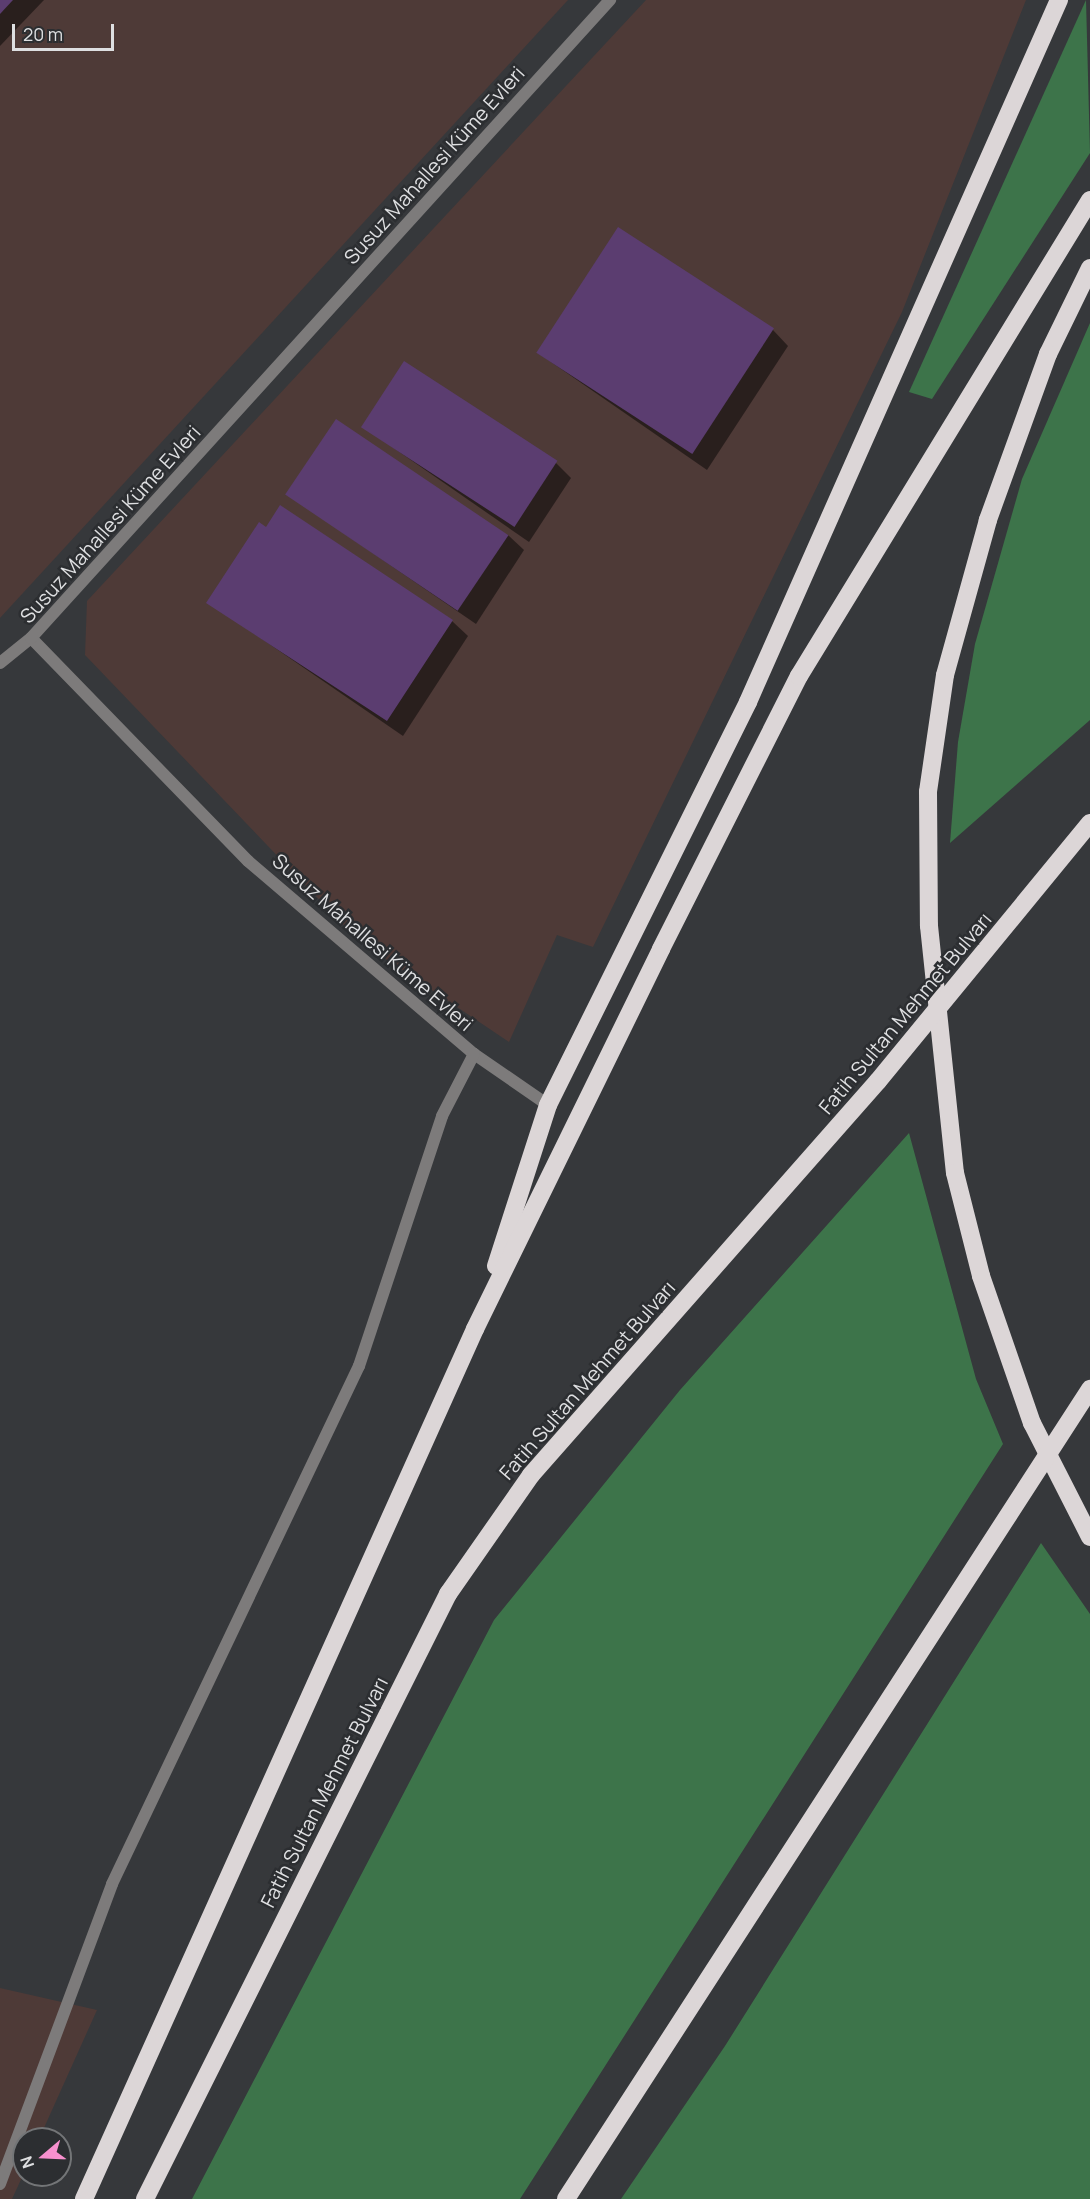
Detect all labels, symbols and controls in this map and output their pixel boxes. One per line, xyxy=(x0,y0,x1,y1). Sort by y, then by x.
scale bar xyxy=(15,12,117,50)
text: 20 m xyxy=(23,22,63,46)
street label: Susuz Mahallesi Küme Evleri xyxy=(339,61,529,269)
street label: Susuz Mahallesi Küme Evleri xyxy=(15,420,205,628)
street label: Susuz Mahallesi Küme Evleri xyxy=(268,848,478,1036)
street label: Fatih Sultan Mehmet Bulvarı xyxy=(814,907,996,1119)
street label: Fatih Sultan Mehmet Bulvarı xyxy=(494,1276,680,1484)
street label: Fatih Sultan Mehmet Bulvarı xyxy=(255,1673,393,1911)
north arrow xyxy=(12,2127,72,2187)
text: N xyxy=(15,2153,39,2171)

